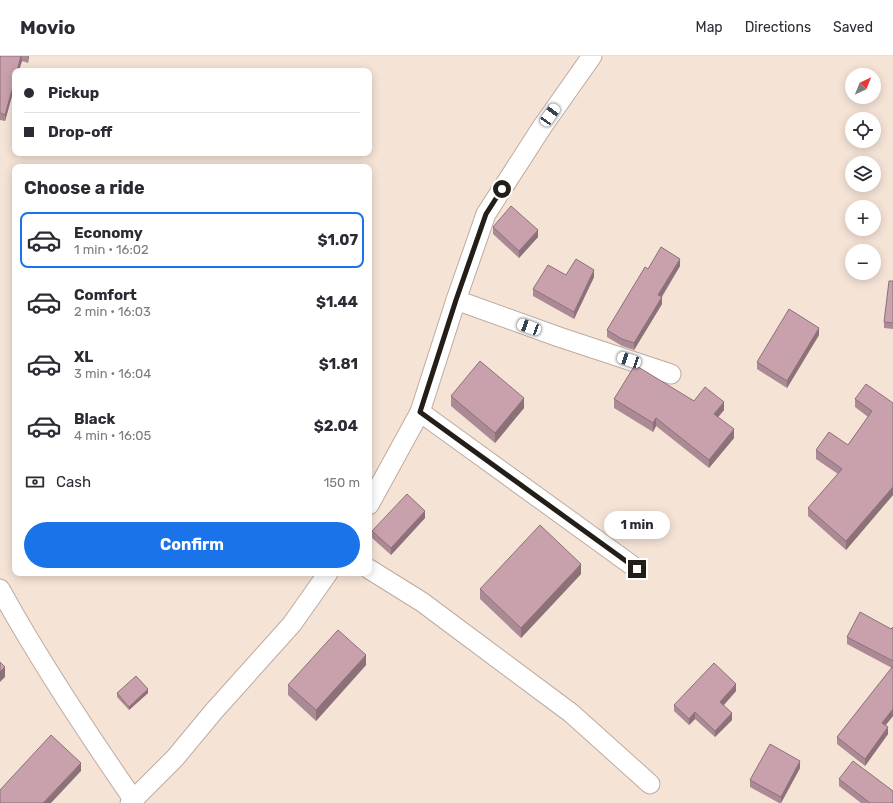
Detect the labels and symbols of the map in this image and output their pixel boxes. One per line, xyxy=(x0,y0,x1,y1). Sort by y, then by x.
north arrow xyxy=(845,68,881,104)
car xyxy=(538,102,562,128)
route start xyxy=(493,180,511,198)
car xyxy=(516,317,542,337)
car xyxy=(616,351,642,369)
callout: 1 min xyxy=(604,511,670,539)
route end xyxy=(628,560,646,578)

